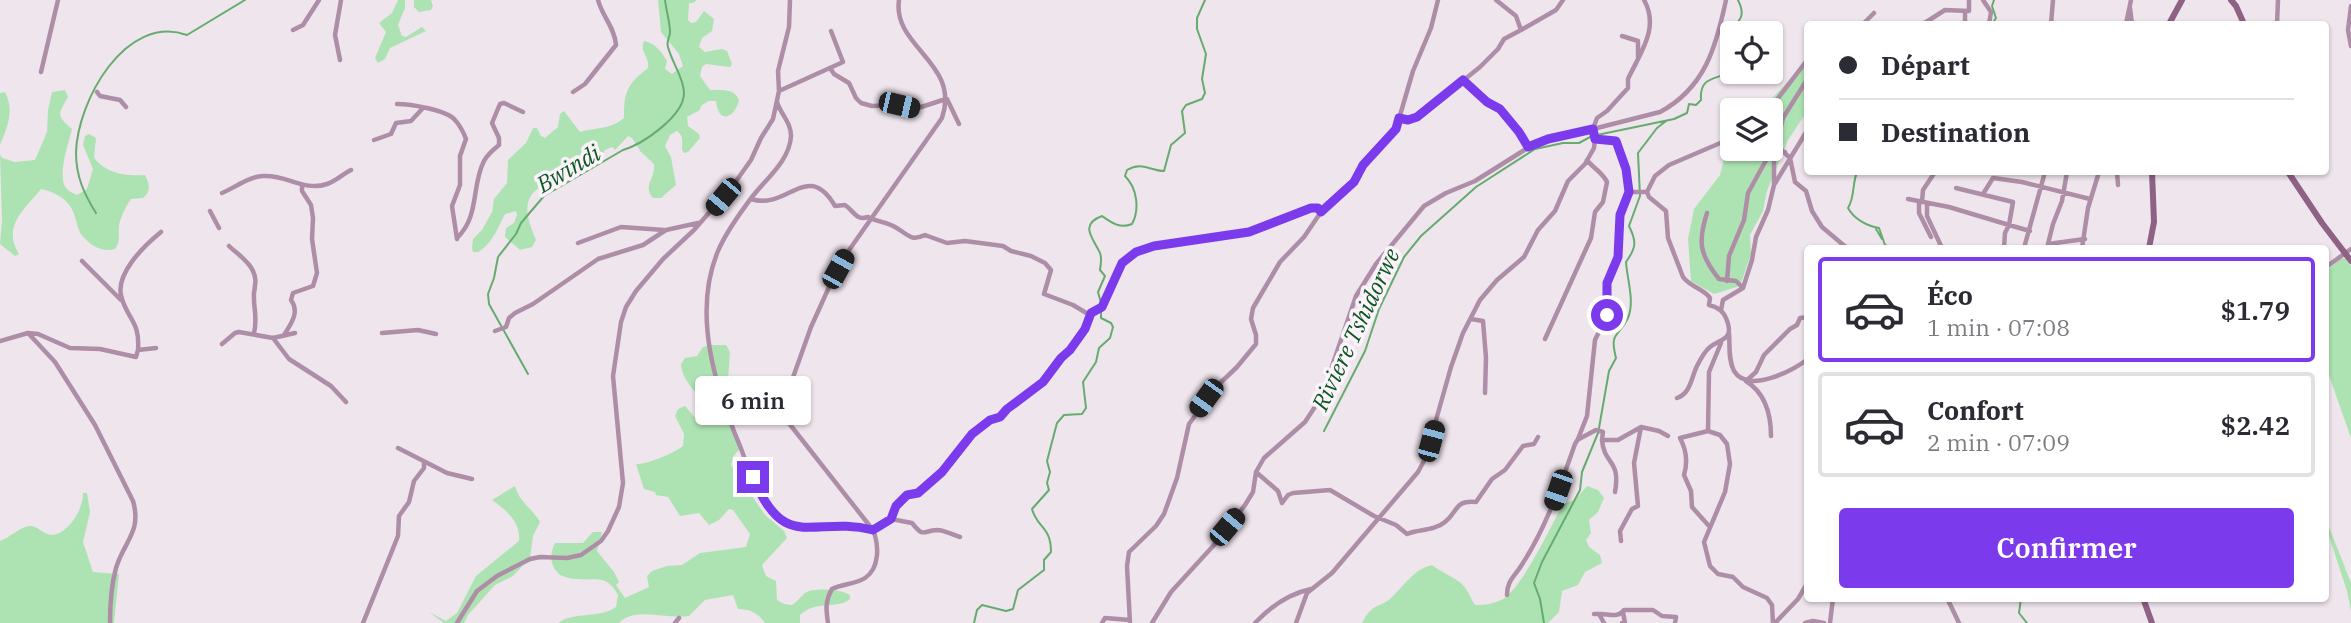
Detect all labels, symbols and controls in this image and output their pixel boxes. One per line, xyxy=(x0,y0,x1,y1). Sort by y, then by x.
map controls xyxy=(1720,21,1783,161)
button: locate xyxy=(1720,21,1783,84)
text: Départ xyxy=(1881,48,1970,82)
car xyxy=(877,90,922,120)
button: layers xyxy=(1720,98,1783,161)
text: Destination xyxy=(1881,115,2030,149)
water label: Bwindi xyxy=(530,137,606,199)
car xyxy=(702,174,745,220)
water label: Riviere Tshidorwe xyxy=(1304,243,1406,416)
car xyxy=(819,246,858,292)
icon: car xyxy=(1843,278,1906,341)
text: Éco xyxy=(1927,278,1973,312)
text: $1.79 xyxy=(2221,293,2290,327)
route start xyxy=(1591,299,1623,331)
text: 1 min · 07:08 xyxy=(1927,312,2070,342)
car xyxy=(1186,375,1227,421)
callout: 6 min xyxy=(695,376,811,424)
text: 6 min xyxy=(721,385,785,415)
icon: car xyxy=(1843,393,1906,456)
text: Confort xyxy=(1927,393,2024,427)
text: $2.42 xyxy=(2221,408,2290,442)
car xyxy=(1416,418,1447,464)
text: 2 min · 07:09 xyxy=(1927,427,2070,457)
route end xyxy=(737,461,769,493)
car xyxy=(1542,467,1575,513)
car xyxy=(1206,504,1249,550)
button: Confirmer xyxy=(1839,508,2294,588)

